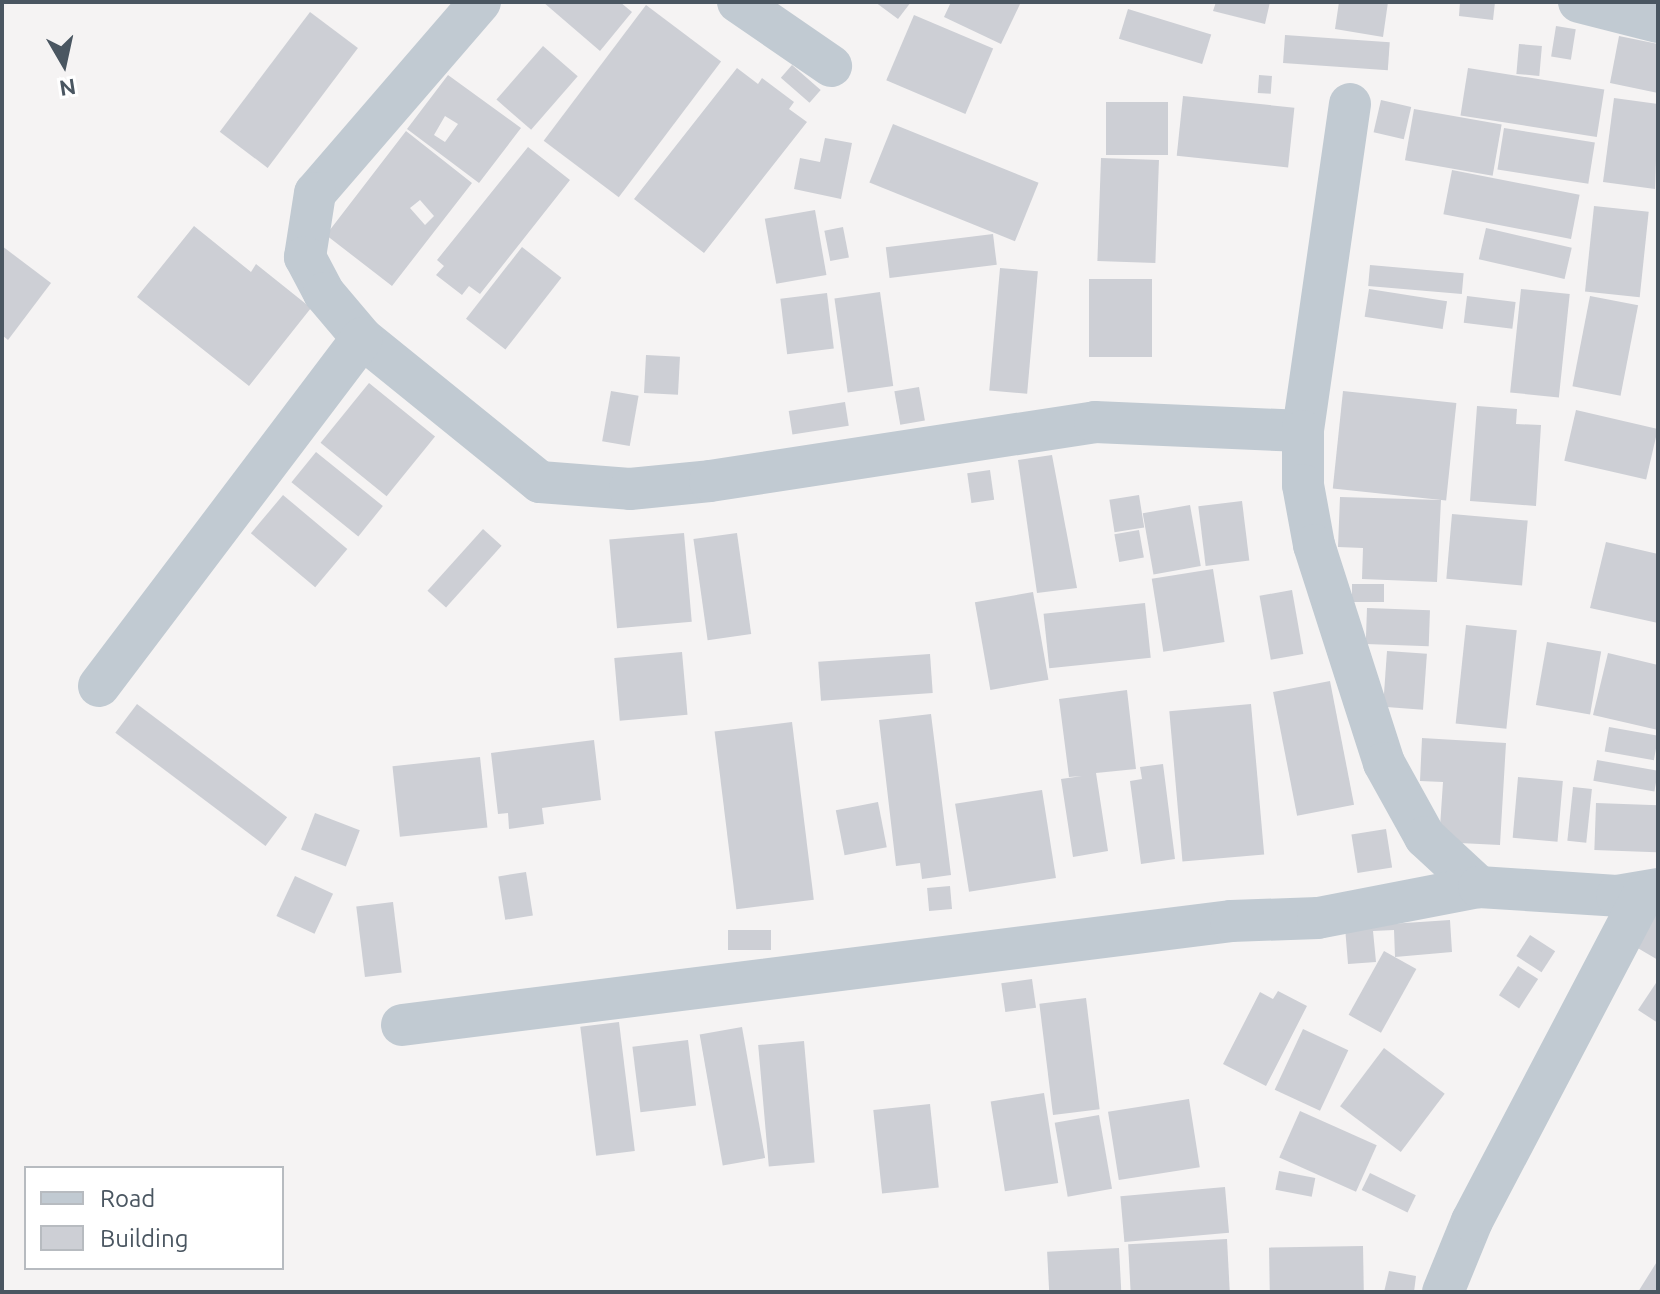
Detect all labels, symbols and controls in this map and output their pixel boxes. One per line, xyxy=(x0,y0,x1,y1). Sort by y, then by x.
north arrow xyxy=(24,24,104,104)
text: N xyxy=(58,75,78,102)
legend xyxy=(24,1166,284,1270)
text: Road xyxy=(100,1185,155,1212)
text: Building xyxy=(100,1225,188,1252)

